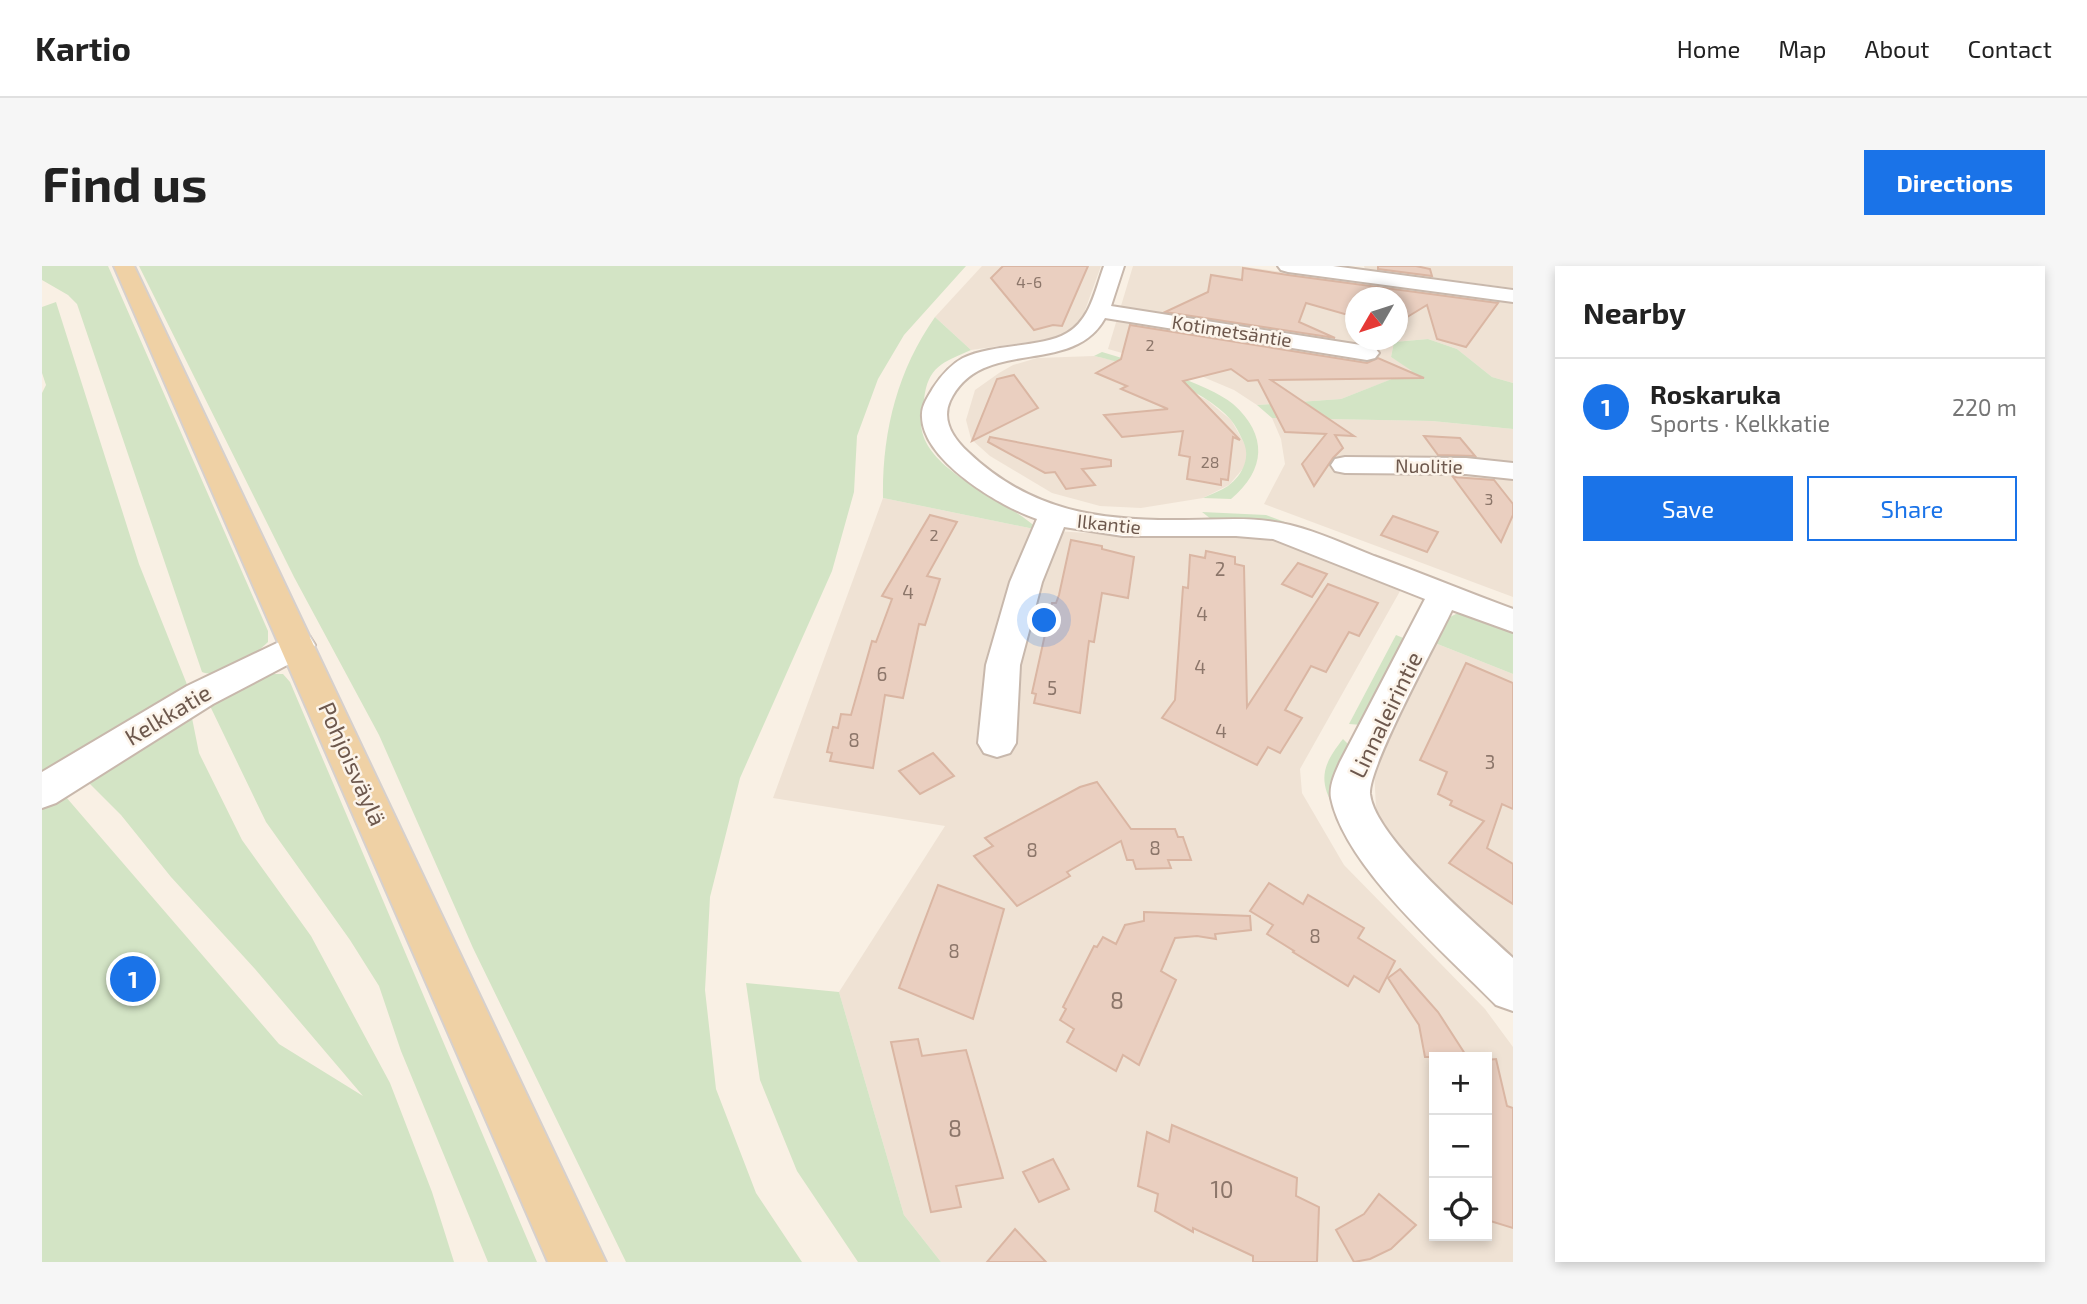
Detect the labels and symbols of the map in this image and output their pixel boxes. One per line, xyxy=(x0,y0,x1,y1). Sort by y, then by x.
house number: 4-6 xyxy=(1016,272,1042,291)
north arrow xyxy=(1345,287,1408,350)
street label: Kotimetsäntie xyxy=(1170,310,1294,351)
house number: 2 xyxy=(1146,335,1155,354)
house number: 28 xyxy=(1201,452,1219,471)
street label: Nuolitie xyxy=(1395,453,1463,478)
house number: 3 xyxy=(1485,489,1493,508)
street label: Ilkantie xyxy=(1076,509,1142,538)
house number: 2 xyxy=(930,525,939,544)
house number: 2 xyxy=(1215,557,1225,580)
house number: 4 xyxy=(902,580,914,603)
house number: 4 xyxy=(1196,602,1208,625)
your location xyxy=(1027,603,1061,637)
street label: Linnaleirintie xyxy=(1343,647,1428,782)
house number: 4 xyxy=(1194,655,1206,678)
house number: 6 xyxy=(877,662,887,685)
house number: 5 xyxy=(1047,676,1057,699)
street label: Kelkkatie xyxy=(119,678,216,751)
street label: Pohjoisväylä xyxy=(313,697,393,830)
house number: 4 xyxy=(1215,719,1227,742)
house number: 8 xyxy=(848,728,860,751)
house number: 3 xyxy=(1485,750,1495,773)
house number: 8 xyxy=(1149,836,1161,859)
house number: 8 xyxy=(1026,838,1038,861)
house number: 8 xyxy=(1309,924,1321,947)
house number: 8 xyxy=(948,939,960,962)
pin: 1 xyxy=(110,953,156,1005)
house number: 8 xyxy=(1110,986,1124,1014)
house number: 8 xyxy=(948,1114,962,1142)
house number: 10 xyxy=(1210,1175,1234,1203)

